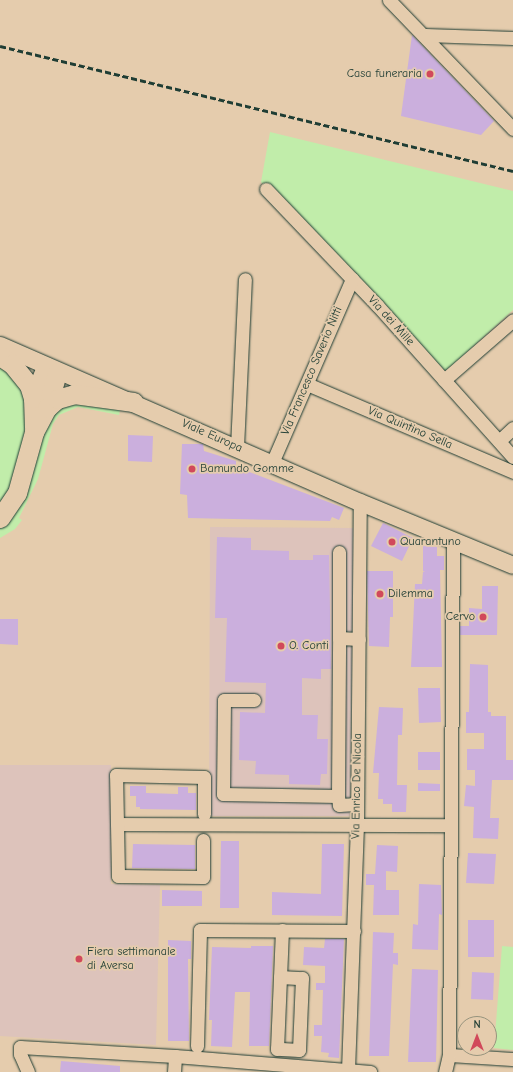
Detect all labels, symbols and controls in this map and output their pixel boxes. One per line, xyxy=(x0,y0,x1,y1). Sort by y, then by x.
place label: Casa funeraria xyxy=(347,67,422,81)
marker: Casa funeraria xyxy=(425,69,435,79)
street label: Via dei Mille xyxy=(365,293,417,349)
street label: Via Francesco Saverio Nitti xyxy=(278,305,346,437)
street label: Via Quintino Sella xyxy=(365,404,455,452)
street label: Viale Europa xyxy=(179,416,245,456)
place label: Bamundo Gomme xyxy=(200,462,294,476)
marker: Bamundo Gomme xyxy=(187,464,197,474)
place label: Quarantuno xyxy=(400,535,461,549)
marker: Quarantuno xyxy=(387,537,397,547)
place label: Dilemma xyxy=(388,587,433,601)
marker: Dilemma xyxy=(375,589,385,599)
place label: Cervo xyxy=(446,610,475,624)
marker: Cervo xyxy=(478,612,488,622)
place label: O. Conti xyxy=(289,639,329,653)
marker: O. Conti xyxy=(276,641,286,651)
street label: Via Enrico De Nicola xyxy=(349,733,365,839)
place label: Fiera settimanale di Aversa xyxy=(87,945,176,973)
marker: Fiera settimanale di Aversa xyxy=(74,954,84,964)
north arrow xyxy=(457,1016,497,1056)
text: N xyxy=(473,1018,481,1031)

